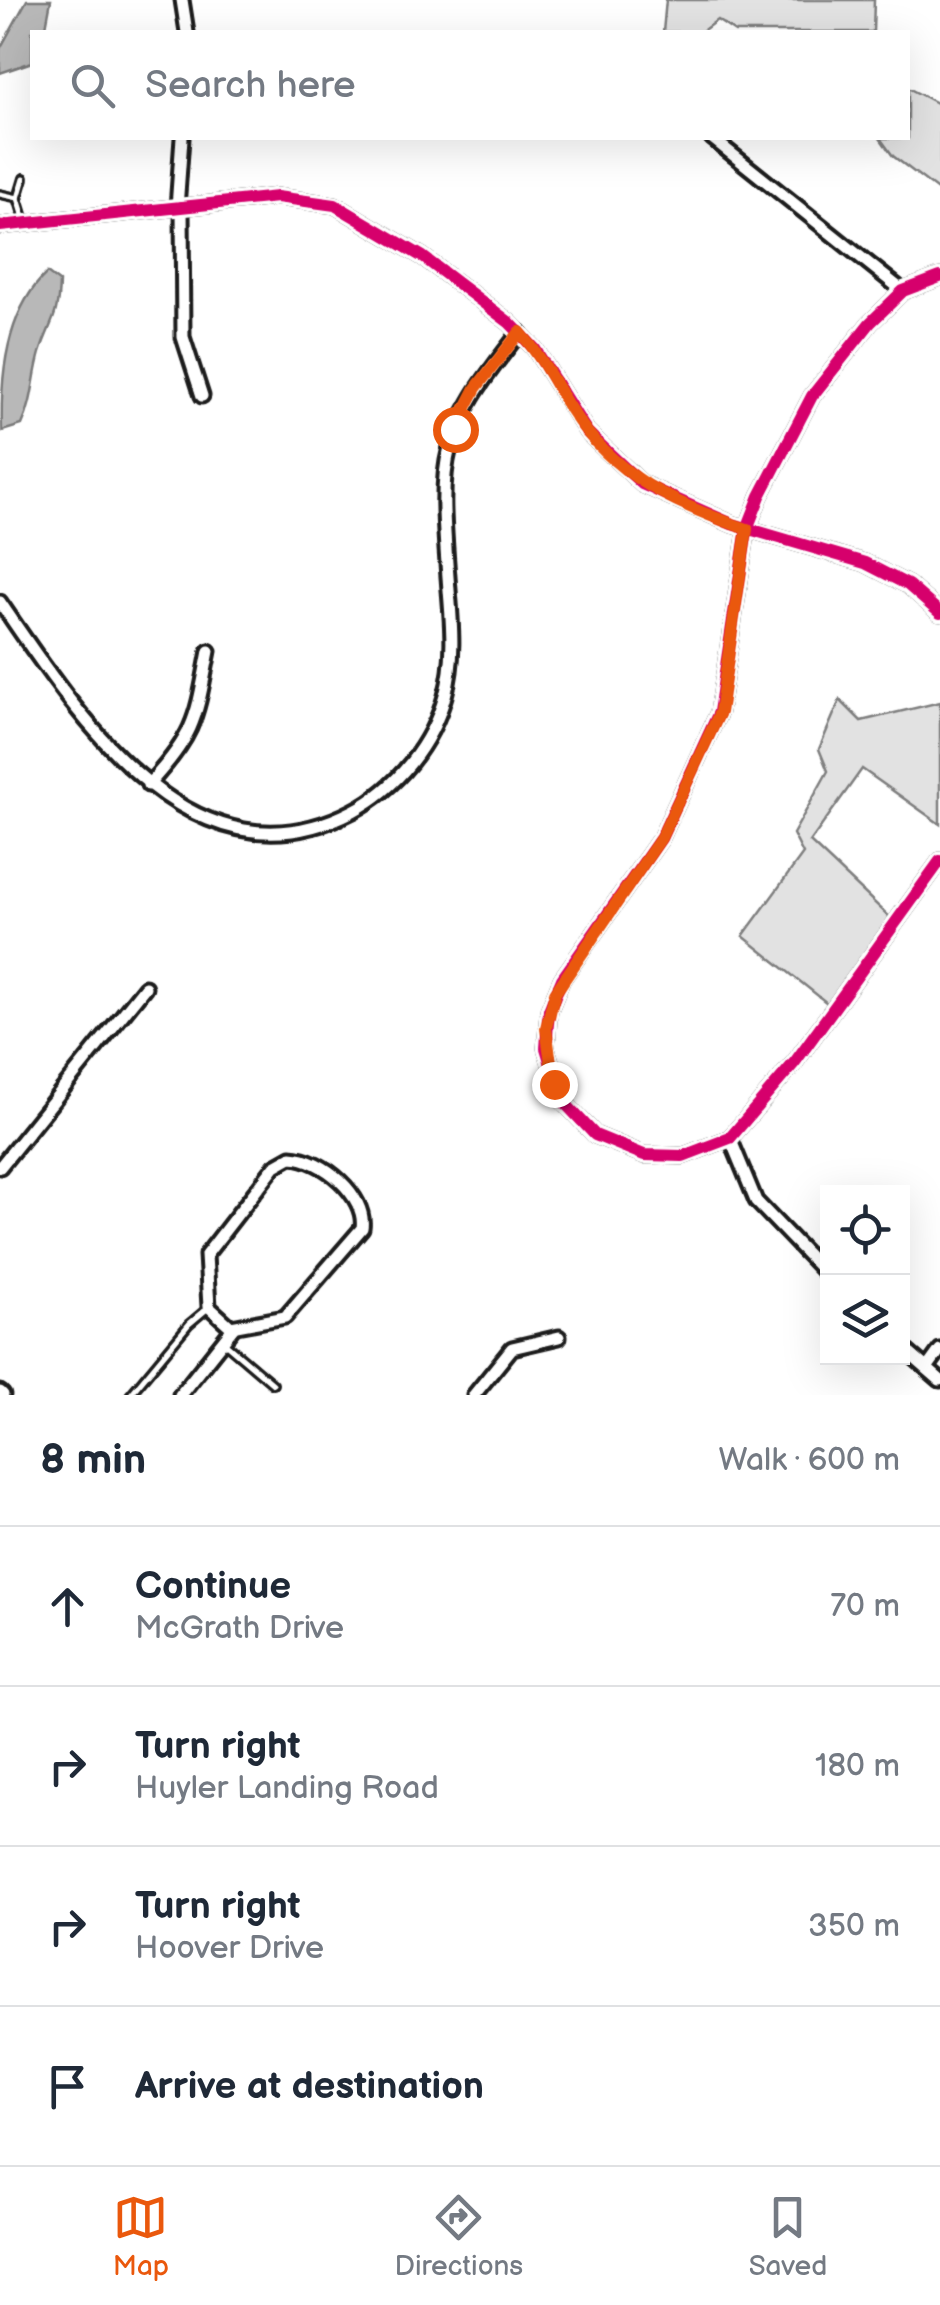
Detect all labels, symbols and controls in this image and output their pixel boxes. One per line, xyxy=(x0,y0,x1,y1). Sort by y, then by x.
search box xyxy=(30,30,910,140)
icon: search xyxy=(65,58,120,113)
text: Search here xyxy=(145,63,356,108)
route start xyxy=(433,407,479,453)
route end xyxy=(532,1062,578,1108)
map controls xyxy=(820,1185,910,1365)
button: locate xyxy=(820,1185,910,1275)
button: layers xyxy=(820,1275,910,1365)
text: 8 min xyxy=(40,1435,146,1486)
text: Walk · 600 m xyxy=(719,1441,900,1480)
text: Continue xyxy=(135,1564,291,1609)
icon: ahead xyxy=(40,1579,95,1634)
text: 70 m xyxy=(830,1587,900,1626)
text: McGrath Drive xyxy=(135,1609,344,1648)
text: Turn right xyxy=(135,1724,300,1769)
icon: right xyxy=(40,1739,95,1794)
text: 180 m xyxy=(815,1747,900,1786)
text: Huyler Landing Road xyxy=(135,1769,439,1808)
text: Turn right xyxy=(135,1884,300,1929)
icon: right xyxy=(40,1899,95,1954)
text: 350 m xyxy=(808,1907,900,1946)
text: Hoover Drive xyxy=(135,1929,324,1968)
icon: arrive xyxy=(40,2059,95,2114)
text: Arrive at destination xyxy=(135,2064,484,2109)
tab: Map xyxy=(113,2190,169,2283)
tab: Directions xyxy=(394,2190,523,2283)
tab: Saved xyxy=(749,2190,827,2283)

